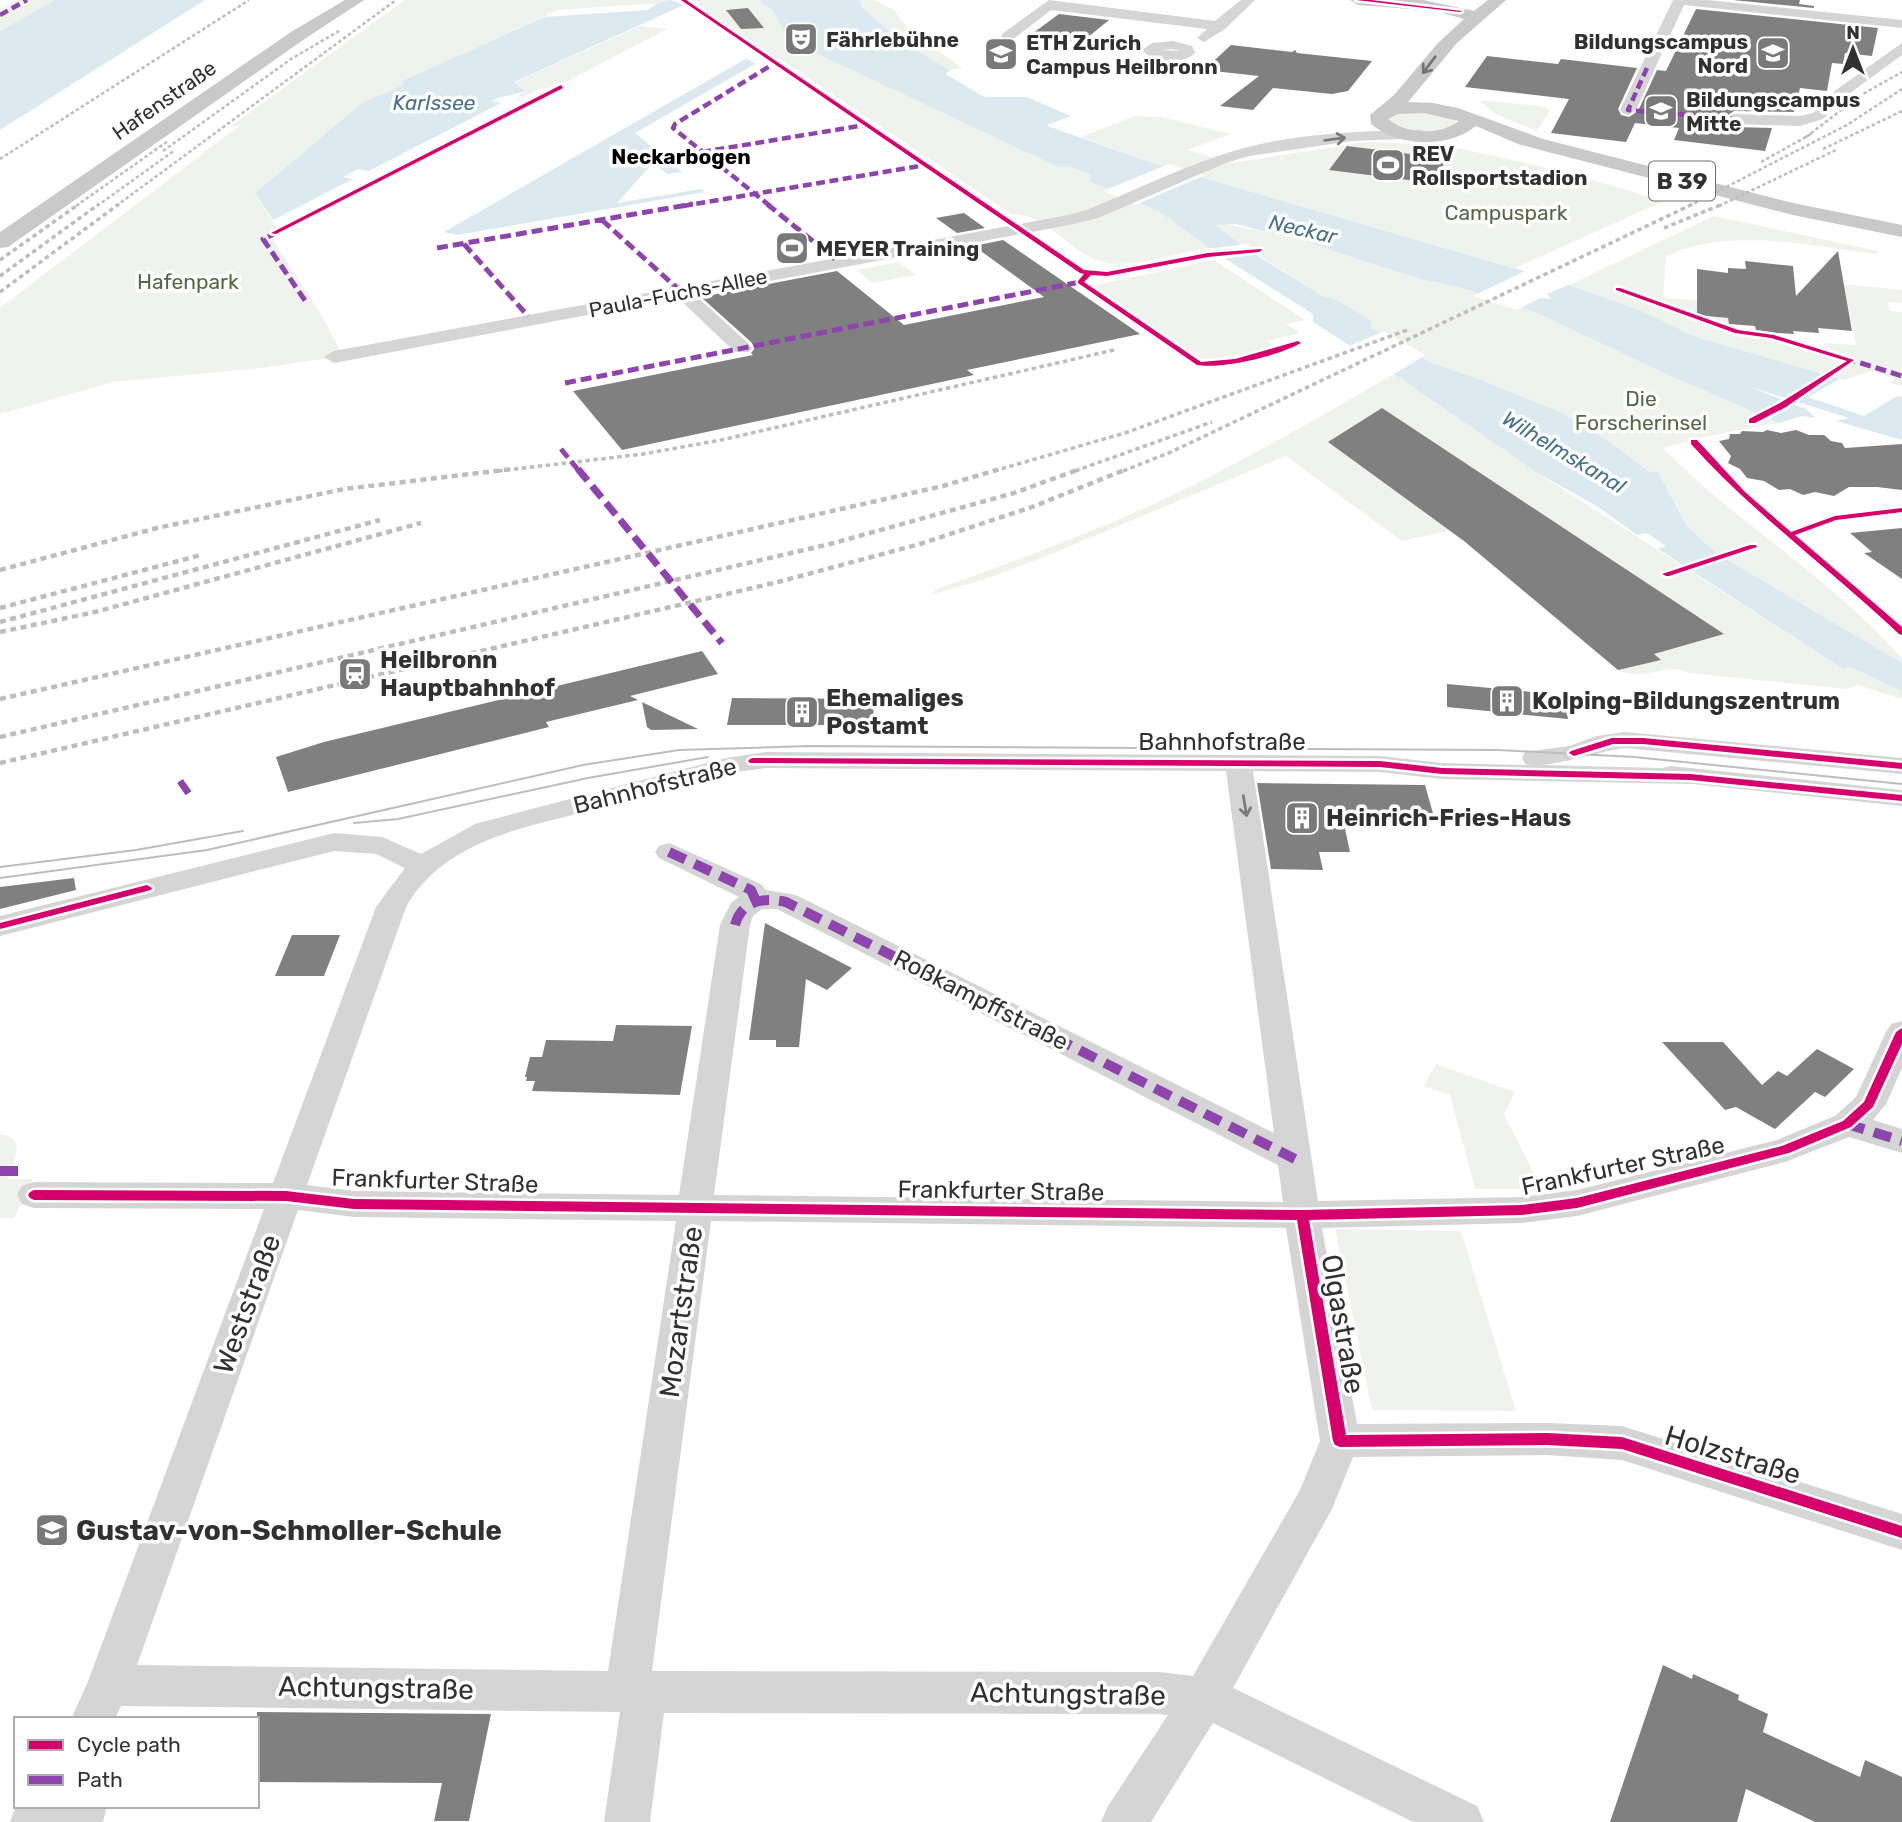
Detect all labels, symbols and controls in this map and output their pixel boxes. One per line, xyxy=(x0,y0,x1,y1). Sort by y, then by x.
north arrow xyxy=(1818,14,1888,84)
theatre icon: Fährlebühne xyxy=(782,20,820,58)
text: N xyxy=(1846,21,1860,44)
place label: Fährlebühne xyxy=(826,27,959,52)
place label: Bildungscampus Nord xyxy=(1574,29,1748,78)
place label: ETH Zurich Campus Heilbronn xyxy=(1026,30,1218,79)
school or university icon: Bildungscampus Nord xyxy=(1754,34,1792,72)
school or university icon: ETH Zurich Campus Heilbronn xyxy=(982,35,1020,73)
street label: Hafenstraße xyxy=(107,55,221,145)
one-way arrow xyxy=(1421,55,1436,73)
place label: Bildungscampus Mitte xyxy=(1686,87,1860,136)
water label: Karlssee xyxy=(393,90,476,115)
school or university icon: Bildungscampus Mitte xyxy=(1642,92,1680,130)
one-way arrow xyxy=(1323,132,1346,145)
place label: REV Rollsportstadion xyxy=(1412,141,1588,190)
district label: Neckarbogen xyxy=(611,144,751,169)
sports icon: REV Rollsportstadion xyxy=(1369,146,1407,184)
road number: B 39 xyxy=(1649,162,1715,200)
park label: Campuspark xyxy=(1444,200,1568,225)
water label: Neckar xyxy=(1267,209,1340,249)
sports icon: MEYER Training xyxy=(773,229,811,267)
place label: MEYER Training xyxy=(816,236,979,261)
street label: Paula-Fuchs-Allee xyxy=(587,263,769,323)
park label: Hafenpark xyxy=(137,269,239,294)
park label: Die Forscherinsel xyxy=(1575,386,1707,435)
water label: Wilhelmskanal xyxy=(1498,405,1631,499)
place label: Heilbronn Hauptbahnhof xyxy=(380,646,555,702)
station icon: Heilbronn Hauptbahnhof xyxy=(336,655,374,693)
building icon: Kolping-Bildungszentrum xyxy=(1488,682,1526,720)
place label: Ehemaliges Postamt xyxy=(826,684,964,740)
place label: Kolping-Bildungszentrum xyxy=(1532,687,1840,715)
building icon: Ehemaliges Postamt xyxy=(783,693,821,731)
street label: Bahnhofstraße xyxy=(1138,728,1306,756)
street label: Bahnhofstraße xyxy=(570,752,740,820)
one-way arrow xyxy=(1238,794,1251,817)
building icon: Heinrich-Fries-Haus xyxy=(1283,799,1321,837)
place label: Heinrich-Fries-Haus xyxy=(1326,804,1571,832)
street label: Roßkampffstraße xyxy=(889,944,1073,1056)
street label: Frankfurter Straße xyxy=(1519,1131,1727,1201)
street label: Frankfurter Straße xyxy=(331,1163,539,1199)
street label: Frankfurter Straße xyxy=(897,1175,1105,1207)
street label: Mozartstraße xyxy=(653,1224,709,1400)
street label: Weststraße xyxy=(207,1230,287,1378)
street label: Olgastraße xyxy=(1314,1252,1372,1396)
street label: Holzstraße xyxy=(1661,1419,1805,1491)
school or university icon: Gustav-von-Schmoller-Schule xyxy=(33,1511,71,1549)
place label: Gustav-von-Schmoller-Schule xyxy=(76,1514,502,1547)
street label: Achtungstraße xyxy=(278,1670,474,1706)
street label: Achtungstraße xyxy=(970,1676,1166,1712)
legend xyxy=(14,1717,259,1808)
text: Cycle path xyxy=(77,1732,181,1757)
text: Path xyxy=(77,1767,123,1792)

